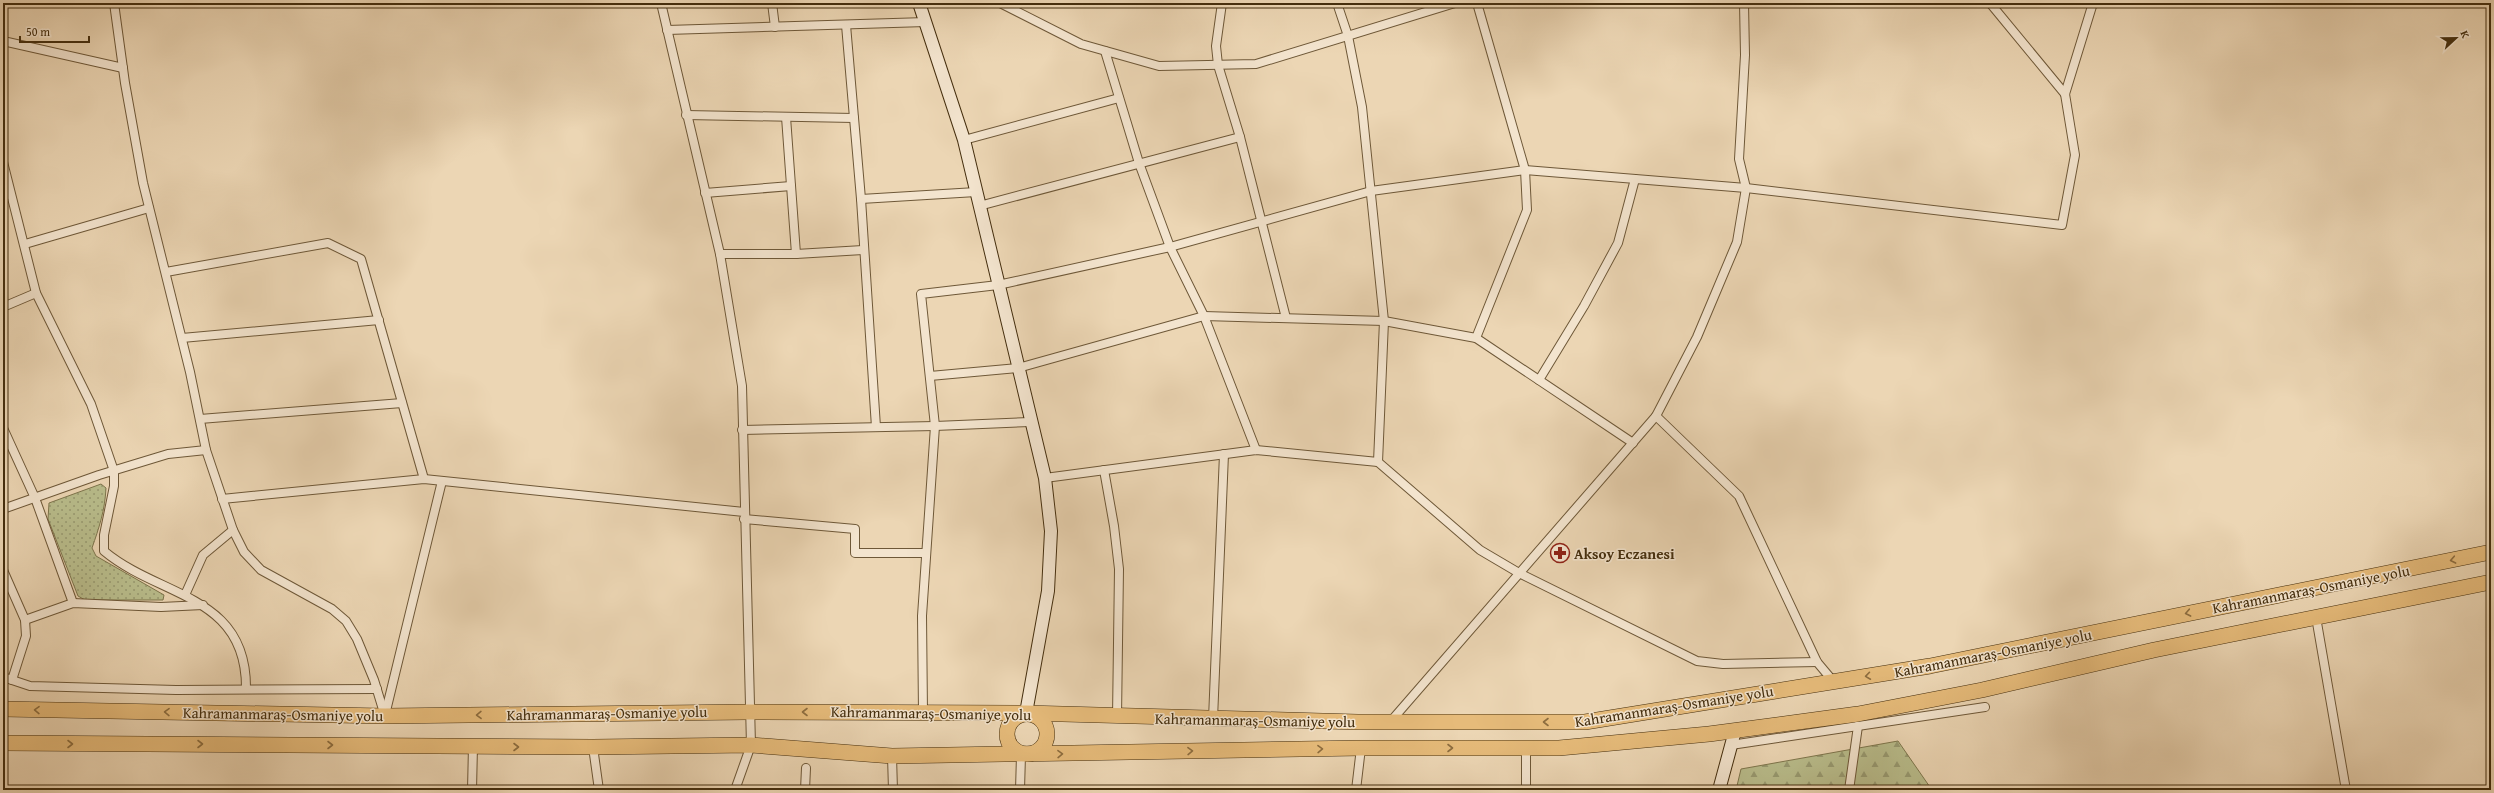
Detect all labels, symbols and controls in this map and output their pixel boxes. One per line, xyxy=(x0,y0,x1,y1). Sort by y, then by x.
scale bar xyxy=(20,18,89,44)
north arrow xyxy=(2436,18,2476,58)
text: 50 m xyxy=(26,23,50,40)
text: K xyxy=(2457,28,2474,41)
pharmacy icon: Aksoy Eczanesi xyxy=(1549,542,1571,564)
place label: Aksoy Eczanesi xyxy=(1574,543,1675,564)
one-way arrow xyxy=(2450,555,2456,563)
street label: Kahramanmaraş-Osmaniye yolu xyxy=(2211,559,2412,618)
one-way arrow xyxy=(2185,609,2191,617)
street label: Kahramanmaraş-Osmaniye yolu xyxy=(1893,623,2094,682)
one-way arrow xyxy=(1865,671,1871,680)
street label: Kahramanmaraş-Osmaniye yolu xyxy=(1573,680,1776,732)
street label: Kahramanmaraş-Osmaniye yolu xyxy=(507,701,708,725)
street label: Kahramanmaraş-Osmaniye yolu xyxy=(831,701,1032,725)
street label: Kahramanmaraş-Osmaniye yolu xyxy=(183,702,384,726)
one-way arrow xyxy=(34,706,40,714)
one-way arrow xyxy=(164,708,170,716)
one-way arrow xyxy=(802,708,808,716)
street label: Kahramanmaraş-Osmaniye yolu xyxy=(1155,708,1356,732)
one-way arrow xyxy=(476,711,482,719)
one-way arrow xyxy=(1543,718,1549,726)
one-way arrow xyxy=(67,739,73,748)
one-way arrow xyxy=(197,740,203,748)
one-way arrow xyxy=(327,741,333,749)
one-way arrow xyxy=(513,742,519,751)
one-way arrow xyxy=(1447,744,1453,752)
one-way arrow xyxy=(1317,745,1323,753)
one-way arrow xyxy=(1187,747,1193,755)
one-way arrow xyxy=(1057,749,1063,758)

